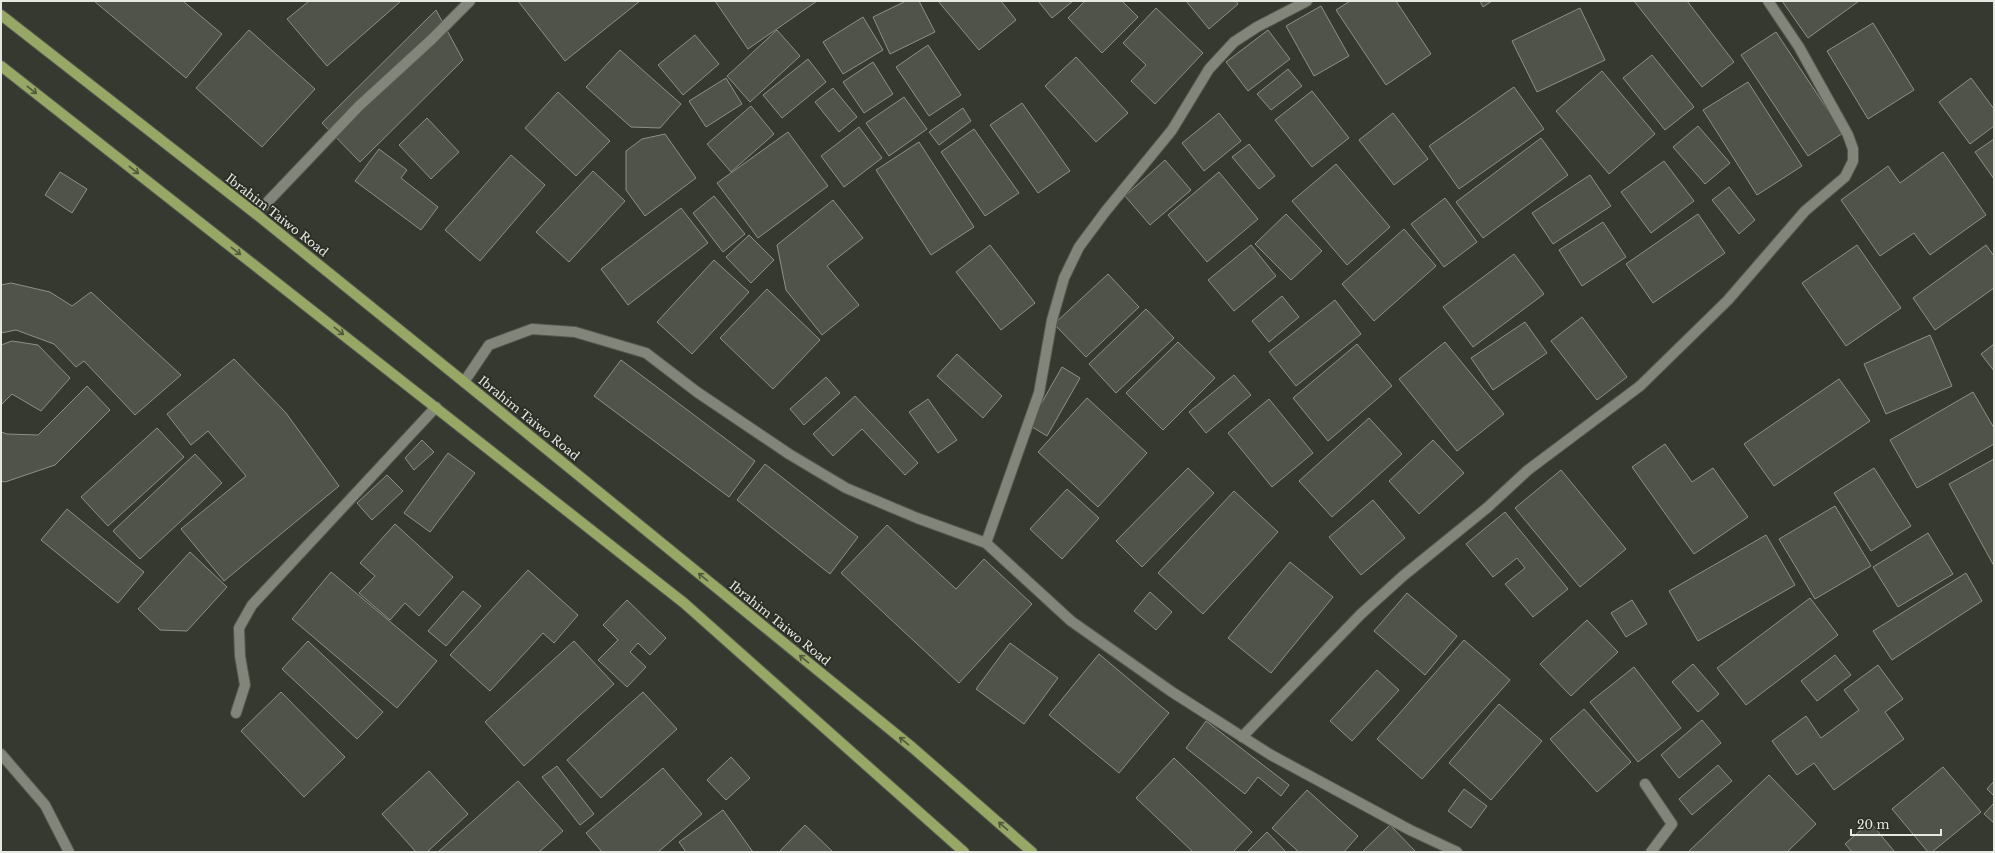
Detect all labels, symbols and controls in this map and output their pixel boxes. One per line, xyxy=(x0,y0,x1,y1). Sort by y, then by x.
one-way arrow xyxy=(26,86,37,94)
one-way arrow xyxy=(129,166,140,175)
street label: Ibrahim Taiwo Road xyxy=(223,170,331,260)
one-way arrow xyxy=(231,246,242,255)
one-way arrow xyxy=(333,326,344,335)
street label: Ibrahim Taiwo Road xyxy=(475,373,583,463)
one-way arrow xyxy=(698,572,709,581)
street label: Ibrahim Taiwo Road xyxy=(726,578,834,668)
one-way arrow xyxy=(798,654,809,663)
one-way arrow xyxy=(899,737,910,745)
scale bar xyxy=(1851,811,1941,837)
text: 20 m xyxy=(1857,817,1889,832)
one-way arrow xyxy=(997,822,1008,831)

